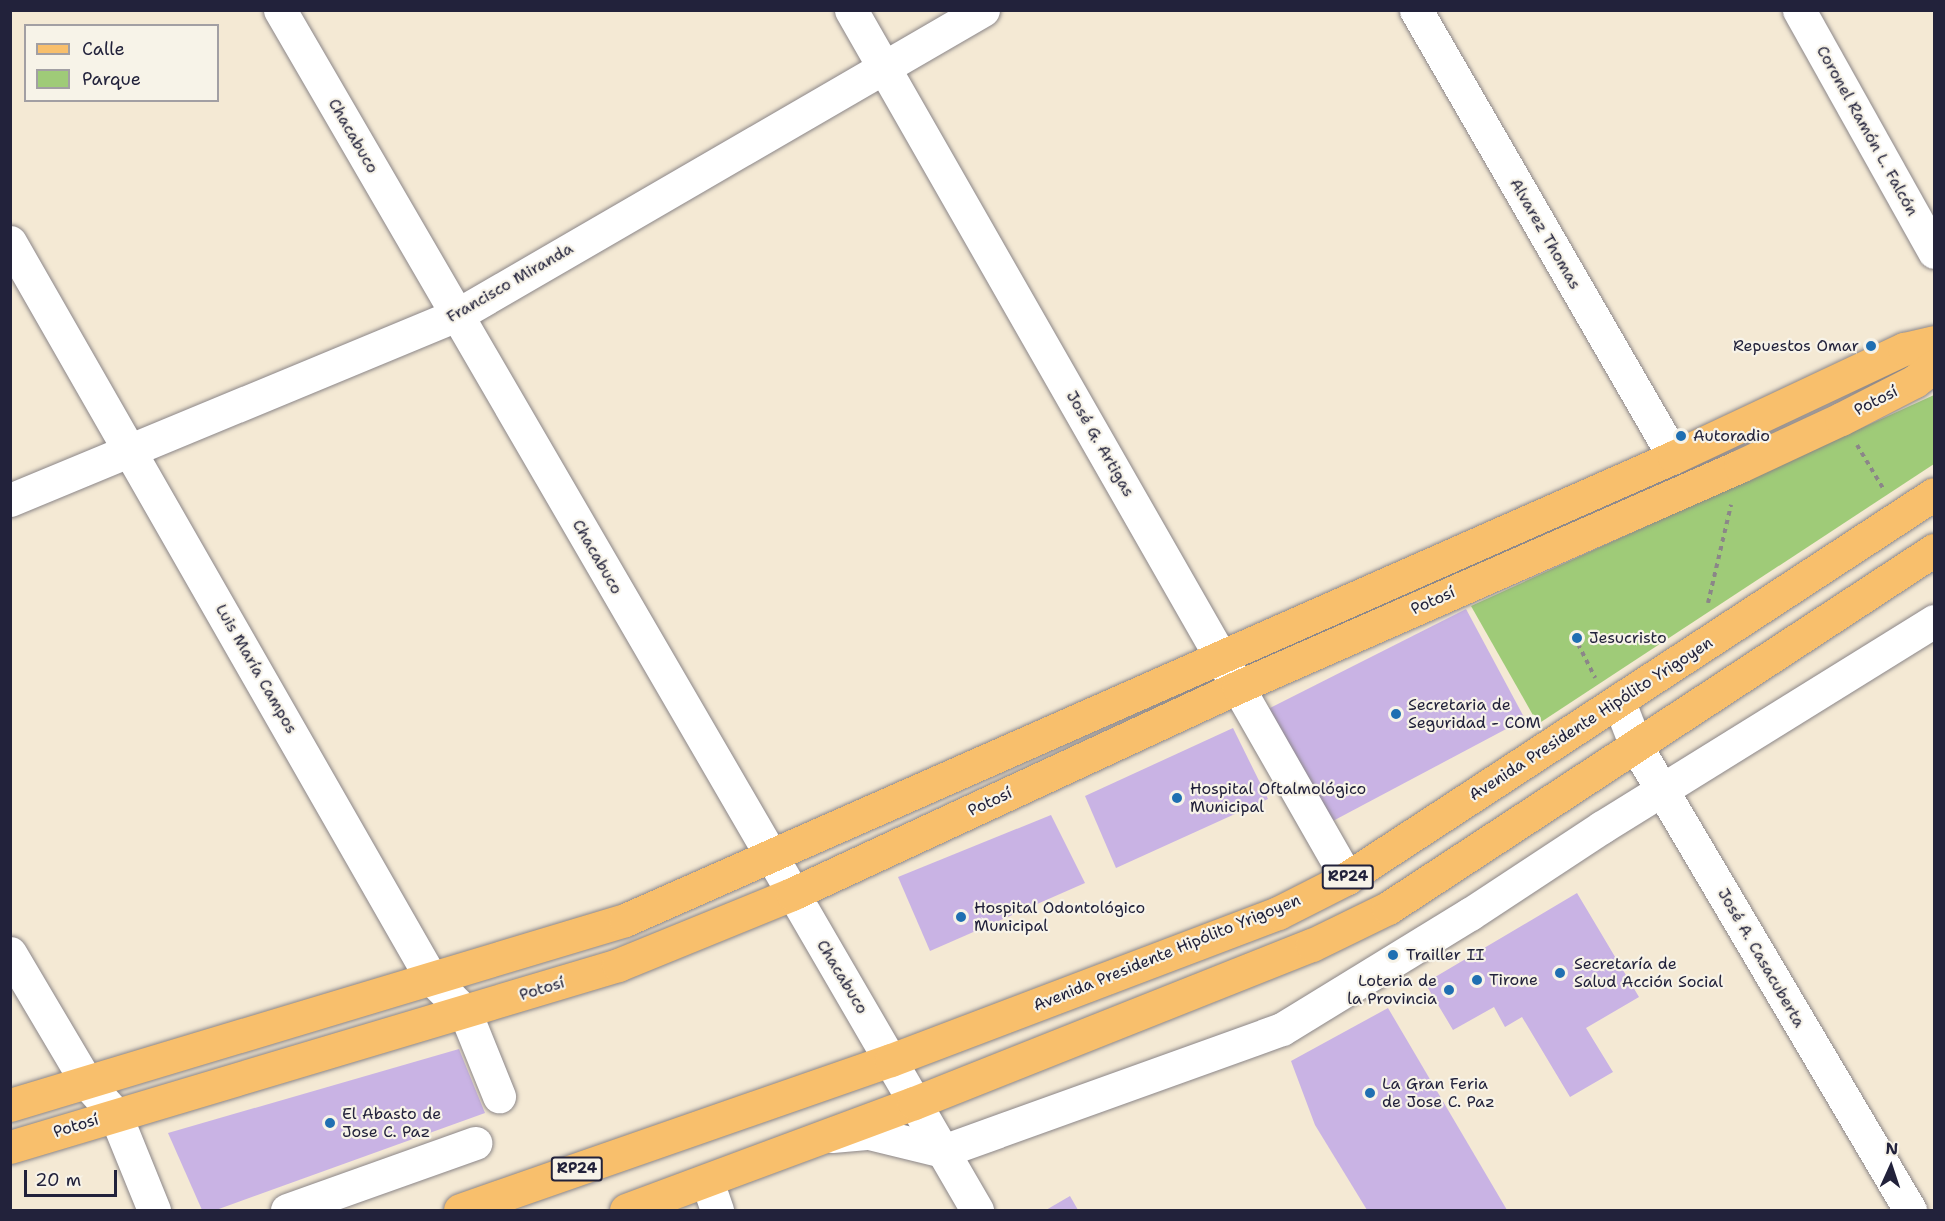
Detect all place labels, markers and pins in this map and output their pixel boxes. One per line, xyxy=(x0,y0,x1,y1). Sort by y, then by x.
place label: Repuestos Omar xyxy=(1733,336,1859,356)
marker: Repuestos Omar xyxy=(1864,339,1878,353)
place label: Autoradio xyxy=(1693,426,1770,446)
marker: Autoradio xyxy=(1674,429,1688,443)
place label: Jesucristo xyxy=(1589,628,1667,648)
marker: Jesucristo xyxy=(1570,631,1584,645)
place label: Secretaria de Seguridad - COM xyxy=(1408,695,1541,733)
marker: Secretaria de Seguridad - COM xyxy=(1389,707,1403,721)
place label: Hospital Oftalmológico Municipal xyxy=(1190,779,1366,817)
marker: Hospital Oftalmológico Municipal xyxy=(1168,789,1186,807)
place label: Hospital Odontológico Municipal xyxy=(974,898,1145,936)
marker: Hospital Odontológico Municipal xyxy=(952,908,970,926)
place label: Trailler II xyxy=(1406,945,1484,965)
marker: Trailler II xyxy=(1384,946,1402,964)
place label: Secretaría de Salud Acción Social xyxy=(1574,954,1723,992)
marker: Secretaría de Salud Acción Social xyxy=(1551,964,1569,982)
place label: Tirone xyxy=(1489,970,1538,990)
place label: Loteria de la Provincia xyxy=(1347,971,1437,1009)
marker: Tirone xyxy=(1470,973,1484,987)
marker: Loteria de la Provincia xyxy=(1442,983,1456,997)
place label: La Gran Feria de Jose C. Paz xyxy=(1382,1074,1495,1112)
marker: La Gran Feria de Jose C. Paz xyxy=(1363,1086,1377,1100)
place label: El Abasto de Jose C. Paz xyxy=(342,1104,441,1142)
marker: El Abasto de Jose C. Paz xyxy=(323,1116,337,1130)

